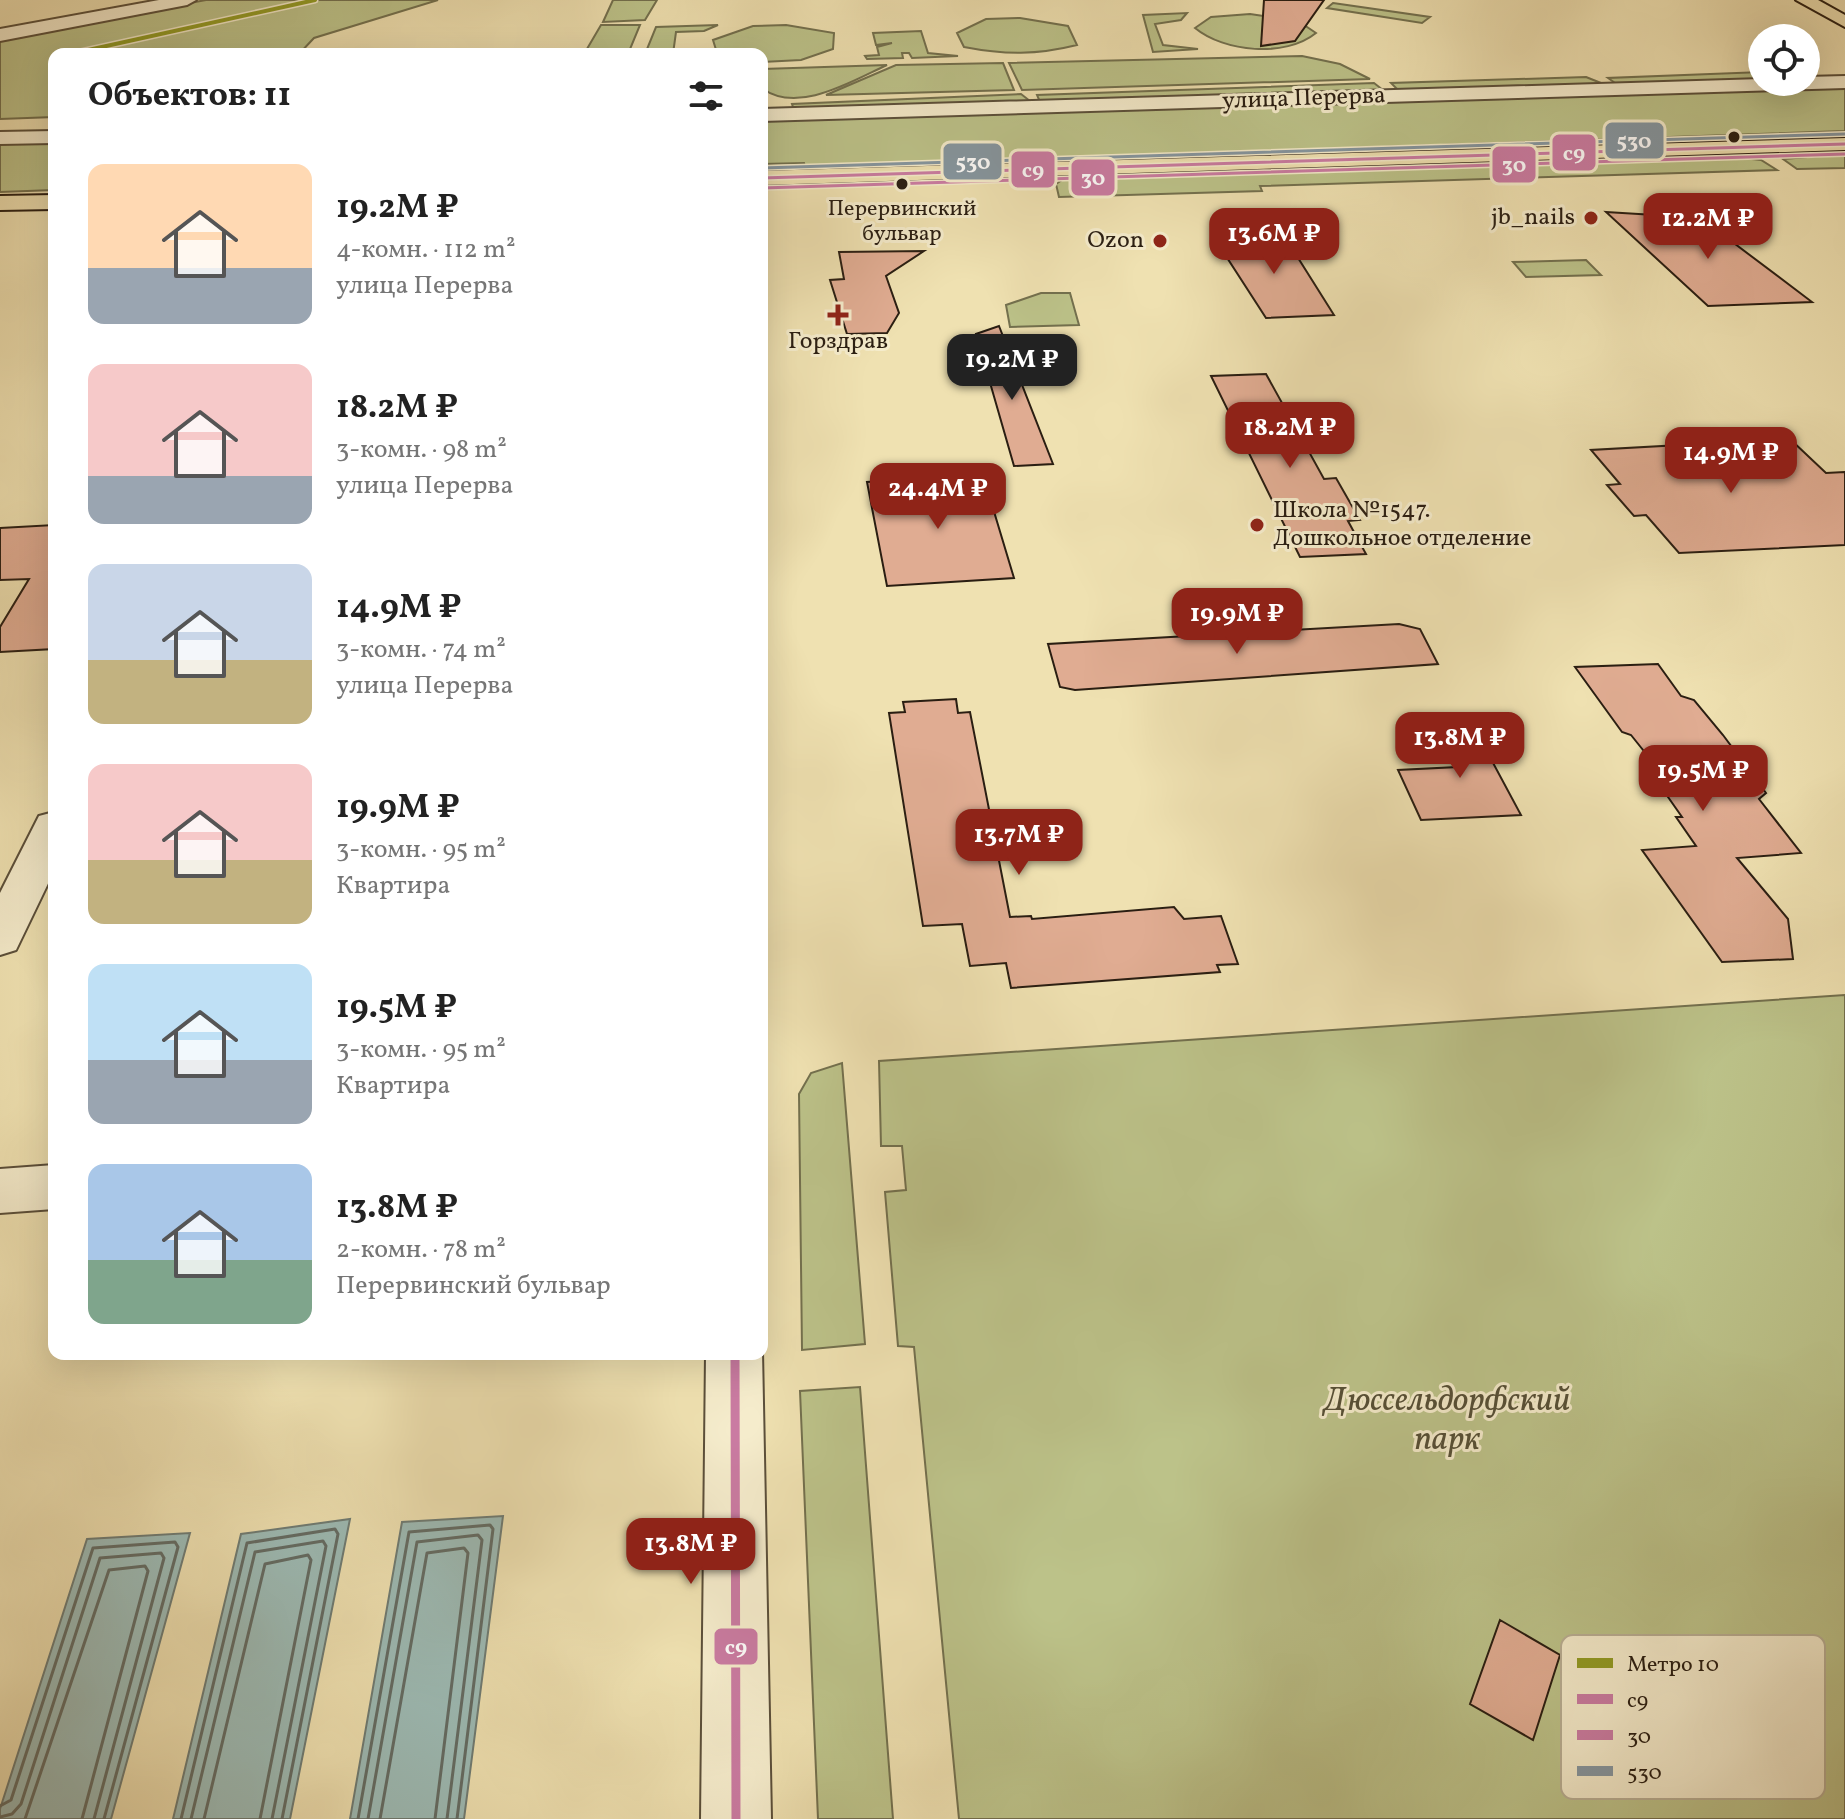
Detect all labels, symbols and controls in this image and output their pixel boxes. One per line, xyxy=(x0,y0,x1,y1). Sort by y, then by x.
map controls xyxy=(1748,24,1820,96)
button: locate xyxy=(1748,24,1820,96)
text: Объектов: 11 xyxy=(88,73,291,120)
icon: filters xyxy=(684,74,728,118)
street label: улица Перерва xyxy=(1222,79,1386,119)
line badge: 530 xyxy=(1604,121,1665,160)
text: 530 xyxy=(1616,127,1652,158)
unlabelled marker xyxy=(1726,129,1742,145)
line badge: с9 xyxy=(1551,133,1597,172)
text: с9 xyxy=(1563,139,1585,170)
line badge: 530 xyxy=(942,142,1003,181)
line badge: 30 xyxy=(1491,145,1537,184)
text: 530 xyxy=(955,148,991,179)
line badge: с9 xyxy=(1010,150,1056,189)
text: 30 xyxy=(1502,151,1526,182)
text: с9 xyxy=(1022,156,1044,187)
line badge: 30 xyxy=(1070,158,1116,197)
text: 30 xyxy=(1081,164,1105,195)
marker: Перервинский бульвар xyxy=(894,176,910,192)
text: 19.2M ₽ xyxy=(336,185,459,232)
pin: 12.2M ₽ xyxy=(1634,193,1782,261)
place label: Перервинский бульвар xyxy=(828,194,976,250)
icon: home xyxy=(152,196,248,292)
place label: jb_nails xyxy=(1491,201,1575,235)
text: 12.2M ₽ xyxy=(1661,201,1755,237)
pin: 13.6M ₽ xyxy=(1200,208,1348,276)
marker: jb_nails xyxy=(1582,209,1600,227)
text: 13.6M ₽ xyxy=(1227,216,1321,252)
place label: Ozon xyxy=(1087,224,1144,258)
text: 4-комн. · 112 m² xyxy=(336,232,516,268)
marker: Ozon xyxy=(1151,232,1169,250)
text: улица Перерва xyxy=(336,268,513,304)
marker: Горздрав xyxy=(829,306,847,324)
place label: Горздрав xyxy=(788,325,888,359)
pin: 19.2M ₽ xyxy=(938,334,1086,402)
text: 19.2M ₽ xyxy=(965,342,1059,378)
text: 18.2M ₽ xyxy=(336,385,458,432)
icon: home xyxy=(152,396,248,492)
pin: 18.2M ₽ xyxy=(1216,402,1364,470)
text: 18.2M ₽ xyxy=(1243,410,1337,446)
pin: 14.9M ₽ xyxy=(1657,427,1805,495)
text: 3-комн. · 98 m² xyxy=(336,432,507,468)
text: 14.9M ₽ xyxy=(1683,435,1779,471)
pin: 24.4M ₽ xyxy=(864,463,1012,531)
text: улица Перерва xyxy=(336,468,513,504)
text: 24.4M ₽ xyxy=(888,471,988,507)
place label: Школа №1547. Дошкольное отделение xyxy=(1273,494,1531,556)
marker: Школа №1547. Дошкольное отделение xyxy=(1248,516,1266,534)
text: 14.9M ₽ xyxy=(336,585,462,632)
pin: 19.9M ₽ xyxy=(1163,588,1311,656)
icon: home xyxy=(152,596,248,692)
text: 19.9M ₽ xyxy=(1190,596,1284,632)
text: 3-комн. · 74 m² xyxy=(336,632,506,668)
text: улица Перерва xyxy=(336,668,513,704)
pin: 13.8M ₽ xyxy=(1386,712,1534,780)
text: 13.8M ₽ xyxy=(1413,720,1507,756)
pin: 19.5M ₽ xyxy=(1629,745,1777,813)
text: 19.5M ₽ xyxy=(1657,753,1749,789)
text: 19.9M ₽ xyxy=(336,785,460,832)
icon: home xyxy=(152,796,248,892)
pin: 13.7M ₽ xyxy=(945,809,1093,877)
text: 13.7M ₽ xyxy=(974,817,1064,853)
text: 3-комн. · 95 m² xyxy=(336,832,506,868)
text: Квартира xyxy=(336,868,450,904)
text: 19.5M ₽ xyxy=(336,985,457,1032)
icon: home xyxy=(152,996,248,1092)
text: 3-комн. · 95 m² xyxy=(336,1032,506,1068)
text: Квартира xyxy=(336,1068,450,1104)
text: 13.8M ₽ xyxy=(336,1185,458,1232)
icon: home xyxy=(152,1196,248,1292)
text: 2-комн. · 78 m² xyxy=(336,1232,506,1268)
text: Перервинский бульвар xyxy=(336,1268,611,1304)
park label: Дюссельдорфский парк xyxy=(1322,1378,1570,1464)
pin: 13.8M ₽ xyxy=(617,1518,765,1586)
text: 13.8M ₽ xyxy=(644,1526,738,1562)
line badge: с9 xyxy=(713,1627,759,1666)
text: с9 xyxy=(725,1633,747,1664)
legend xyxy=(1561,1635,1825,1799)
text: Метро 10 xyxy=(1627,1650,1719,1681)
text: с9 xyxy=(1627,1686,1648,1717)
text: 30 xyxy=(1627,1722,1651,1753)
text: 530 xyxy=(1627,1758,1662,1789)

